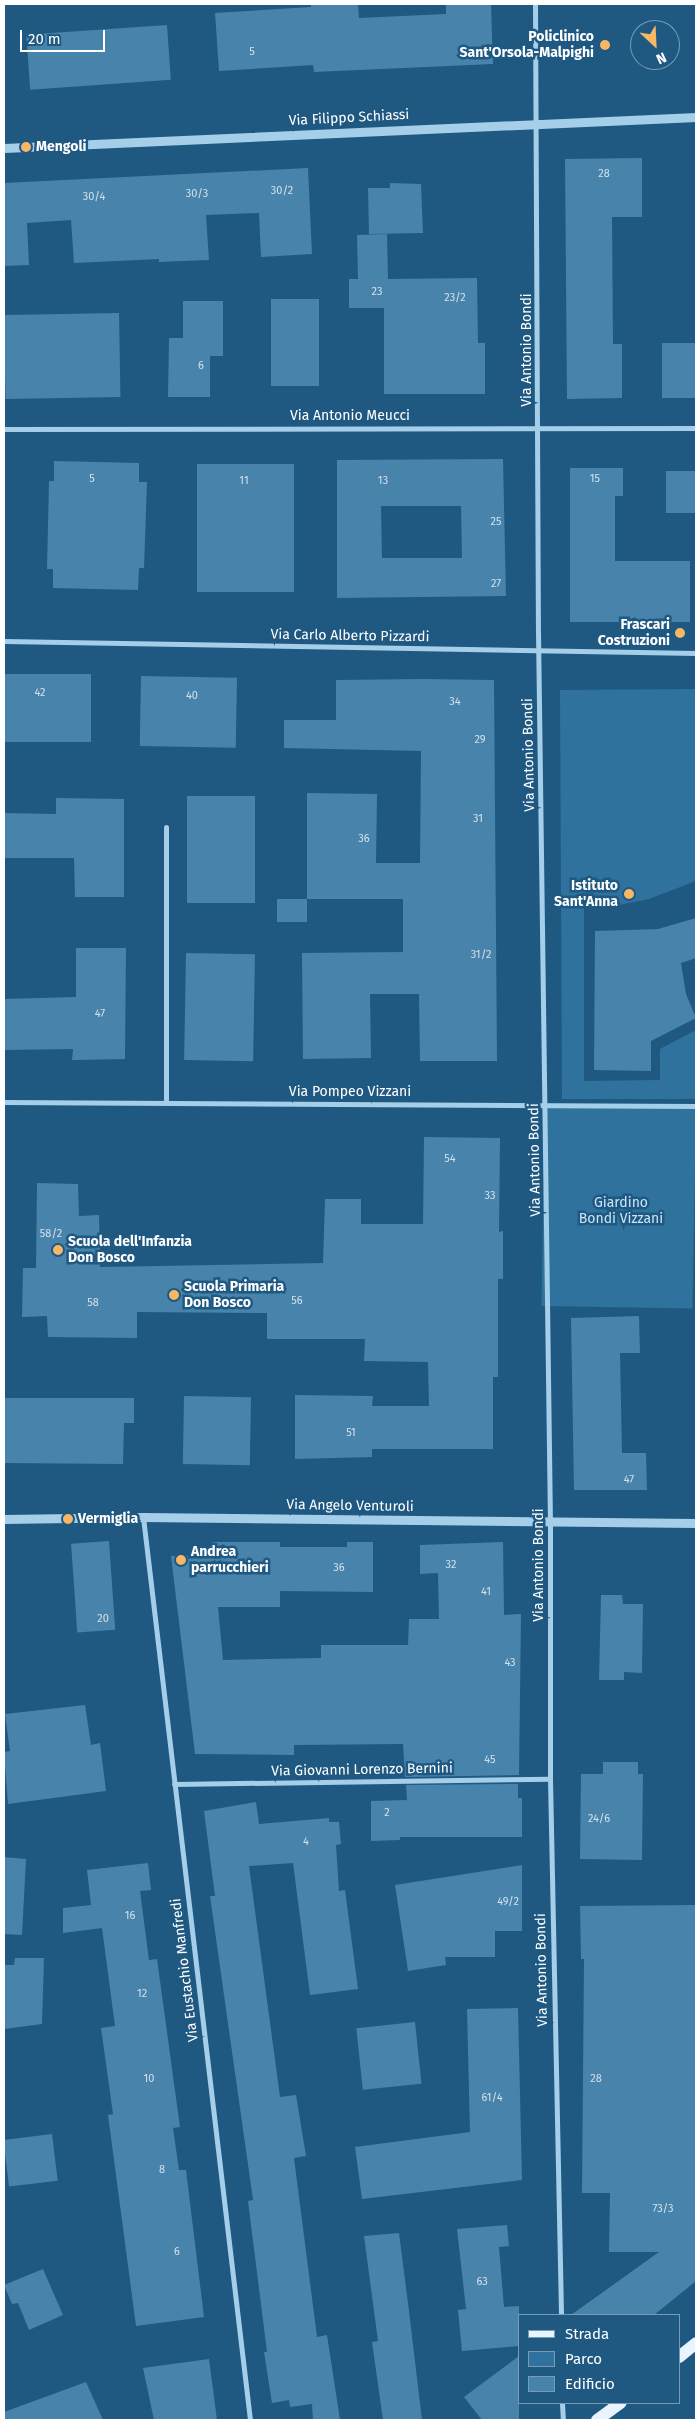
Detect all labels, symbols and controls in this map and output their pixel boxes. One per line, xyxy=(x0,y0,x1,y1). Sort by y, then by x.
scale bar xyxy=(22,20,108,52)
north arrow xyxy=(630,20,680,70)
place label: Policlinico Sant'Orsola-Malpighi xyxy=(460,29,594,62)
text: 20 m xyxy=(28,30,61,48)
marker: Policlinico Sant'Orsola-Malpighi xyxy=(598,38,612,52)
house number: 5 xyxy=(249,45,255,59)
text: N xyxy=(653,48,669,68)
street label: Via Filippo Schiassi xyxy=(288,106,410,130)
place label: Mengoli xyxy=(36,139,86,155)
marker: Mengoli xyxy=(20,141,32,153)
house number: 28 xyxy=(598,167,610,181)
house number: 30/2 xyxy=(271,184,293,198)
house number: 30/3 xyxy=(186,187,208,201)
house number: 30/4 xyxy=(83,190,105,204)
house number: 23 xyxy=(372,285,382,299)
house number: 23/2 xyxy=(444,291,466,305)
street label: Via Antonio Bondi xyxy=(519,293,535,407)
house number: 6 xyxy=(198,359,204,373)
street label: Via Antonio Meucci xyxy=(290,408,410,424)
house number: 5 xyxy=(89,472,95,486)
house number: 15 xyxy=(590,472,600,486)
house number: 11 xyxy=(239,474,249,488)
house number: 13 xyxy=(378,474,388,488)
house number: 25 xyxy=(491,515,501,529)
house number: 27 xyxy=(491,577,501,591)
place label: Frascari Costruzioni xyxy=(598,617,670,650)
street label: Via Carlo Alberto Pizzardi xyxy=(270,626,430,646)
marker: Frascari Costruzioni xyxy=(674,627,686,639)
house number: 42 xyxy=(34,686,46,700)
house number: 40 xyxy=(186,689,198,703)
house number: 34 xyxy=(449,695,461,709)
street label: Via Antonio Bondi xyxy=(520,698,538,812)
house number: 29 xyxy=(474,733,486,747)
house number: 31 xyxy=(473,812,483,826)
house number: 36 xyxy=(358,832,370,846)
place label: Istituto Sant'Anna xyxy=(554,878,618,910)
marker: Istituto Sant'Anna xyxy=(622,887,636,901)
house number: 31/2 xyxy=(471,948,491,962)
house number: 47 xyxy=(95,1007,105,1021)
street label: Via Pompeo Vizzani xyxy=(289,1084,411,1100)
street label: Via Antonio Bondi xyxy=(526,1103,544,1217)
house number: 54 xyxy=(444,1152,456,1166)
house number: 33 xyxy=(485,1189,495,1203)
park label: Giardino Bondi Vizzani xyxy=(579,1195,663,1228)
house number: 58/2 xyxy=(40,1227,62,1241)
place label: Scuola dell'Infanzia Don Bosco xyxy=(68,1234,192,1266)
marker: Scuola dell'Infanzia Don Bosco xyxy=(52,1244,64,1256)
place label: Scuola Primaria Don Bosco xyxy=(184,1279,284,1311)
marker: Scuola Primaria Don Bosco xyxy=(168,1289,180,1301)
house number: 56 xyxy=(291,1294,303,1308)
house number: 58 xyxy=(87,1296,99,1310)
house number: 51 xyxy=(346,1426,356,1440)
house number: 47 xyxy=(624,1473,634,1487)
street label: Via Angelo Venturoli xyxy=(286,1496,414,1516)
street label: Via Antonio Bondi xyxy=(531,1508,547,1622)
place label: Vermiglia xyxy=(78,1511,138,1527)
marker: Vermiglia xyxy=(62,1513,74,1525)
place label: Andrea parrucchieri xyxy=(191,1544,269,1576)
marker: Andrea parrucchieri xyxy=(175,1554,187,1566)
house number: 32 xyxy=(446,1558,456,1572)
house number: 36 xyxy=(333,1561,345,1575)
house number: 41 xyxy=(481,1585,491,1599)
house number: 20 xyxy=(97,1612,109,1626)
house number: 43 xyxy=(504,1656,516,1670)
house number: 45 xyxy=(484,1753,496,1767)
street label: Via Giovanni Lorenzo Bernini xyxy=(271,1760,453,1780)
house number: 2 xyxy=(384,1806,390,1820)
house number: 24/6 xyxy=(588,1812,610,1826)
house number: 4 xyxy=(303,1835,309,1849)
house number: 49/2 xyxy=(497,1895,519,1909)
street label: Via Eustachio Manfredi xyxy=(168,1897,202,2043)
house number: 16 xyxy=(125,1909,135,1923)
street label: Via Antonio Bondi xyxy=(533,1913,551,2027)
house number: 12 xyxy=(137,1987,147,2001)
house number: 10 xyxy=(144,2072,154,2086)
house number: 28 xyxy=(590,2072,602,2086)
house number: 61/4 xyxy=(481,2091,503,2105)
house number: 8 xyxy=(159,2163,165,2177)
house number: 73/3 xyxy=(653,2202,673,2216)
house number: 6 xyxy=(174,2245,180,2259)
house number: 63 xyxy=(476,2275,488,2289)
legend xyxy=(518,2314,680,2404)
text: Strada xyxy=(565,2325,609,2343)
text: Parco xyxy=(565,2350,602,2368)
text: Edificio xyxy=(565,2375,615,2393)

